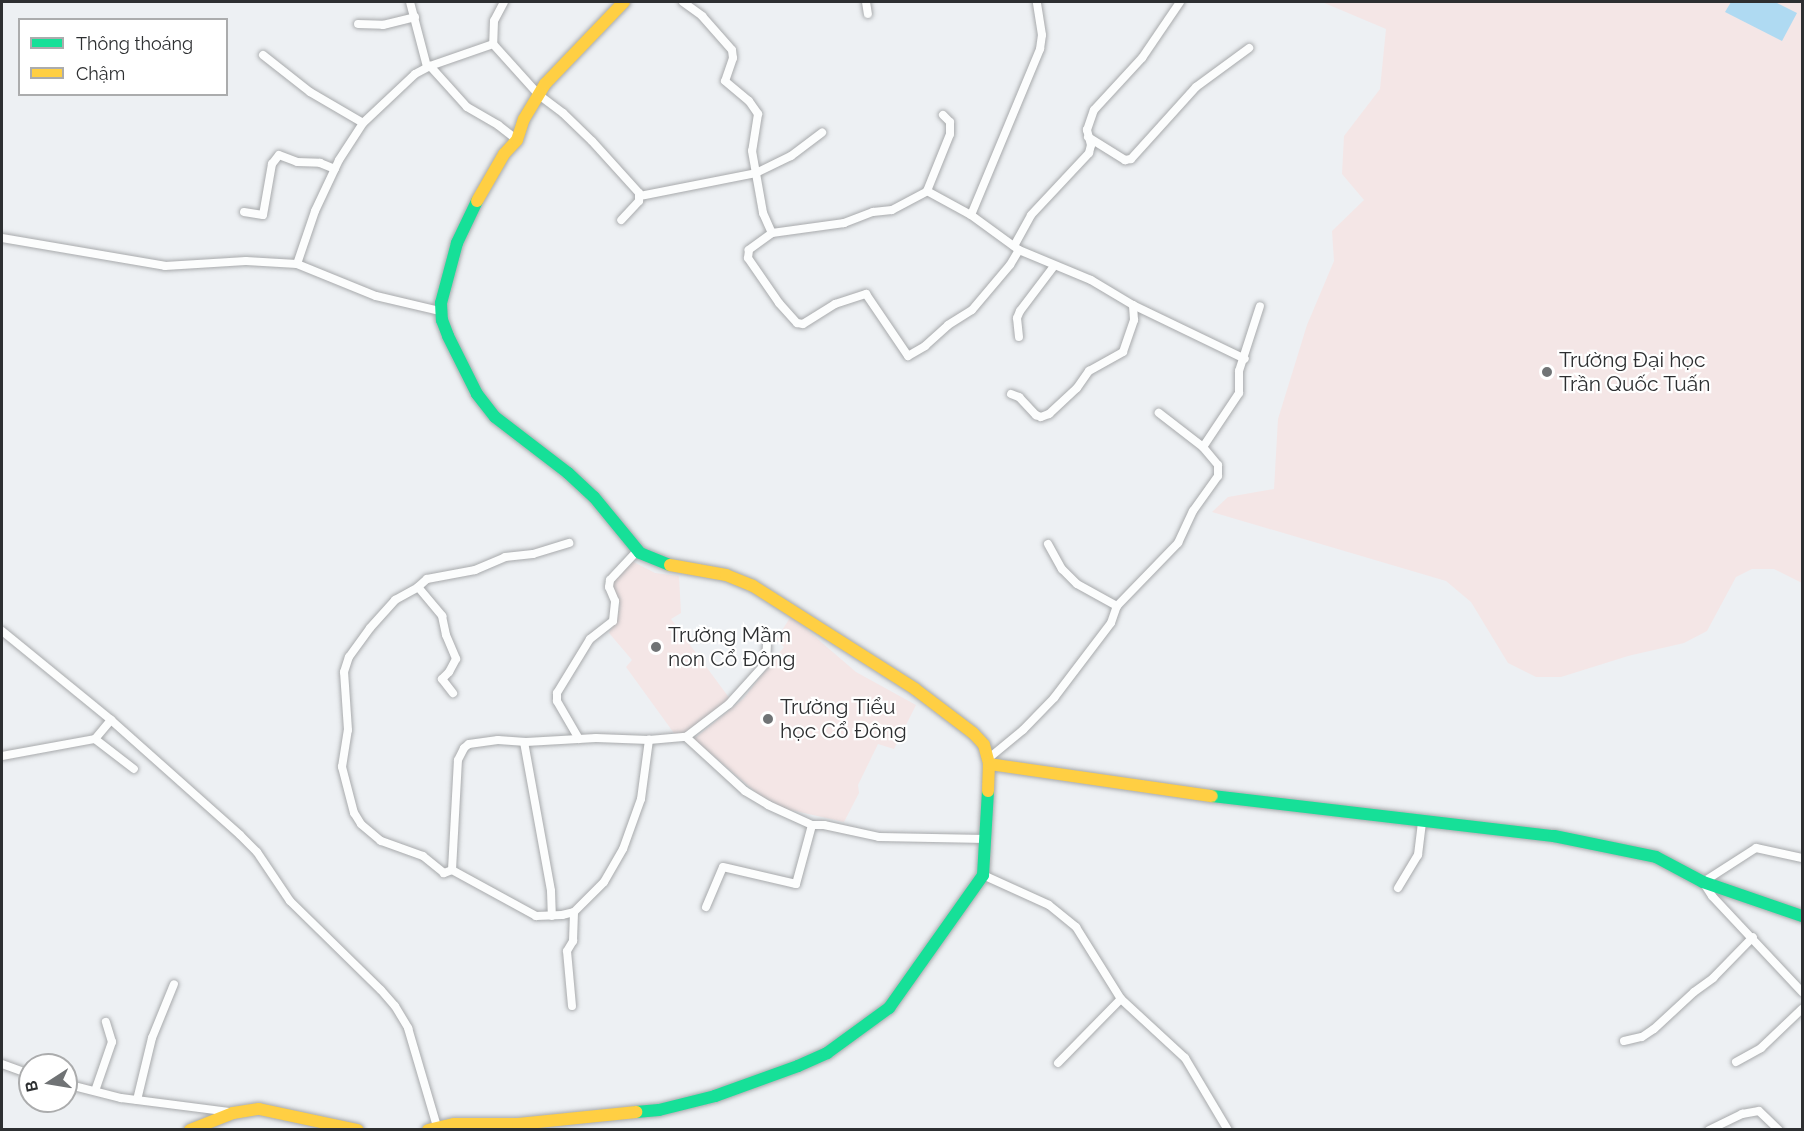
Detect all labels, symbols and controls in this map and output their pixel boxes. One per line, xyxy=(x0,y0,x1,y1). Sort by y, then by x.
legend xyxy=(18,18,228,96)
text: Thông thoáng xyxy=(76,33,193,54)
text: Chậm xyxy=(76,63,125,84)
place label: Trường Đại học Trần Quốc Tuấn xyxy=(1559,347,1711,397)
marker: Trường Đại học Trần Quốc Tuấn xyxy=(1540,365,1554,379)
place label: Trường Mầm non Cổ Đông xyxy=(668,622,795,672)
marker: Trường Mầm non Cổ Đông xyxy=(649,640,663,654)
place label: Trường Tiểu học Cổ Đông xyxy=(780,694,907,744)
marker: Trường Tiểu học Cổ Đông xyxy=(761,712,775,726)
north arrow xyxy=(18,1053,78,1113)
text: B xyxy=(21,1079,42,1094)

